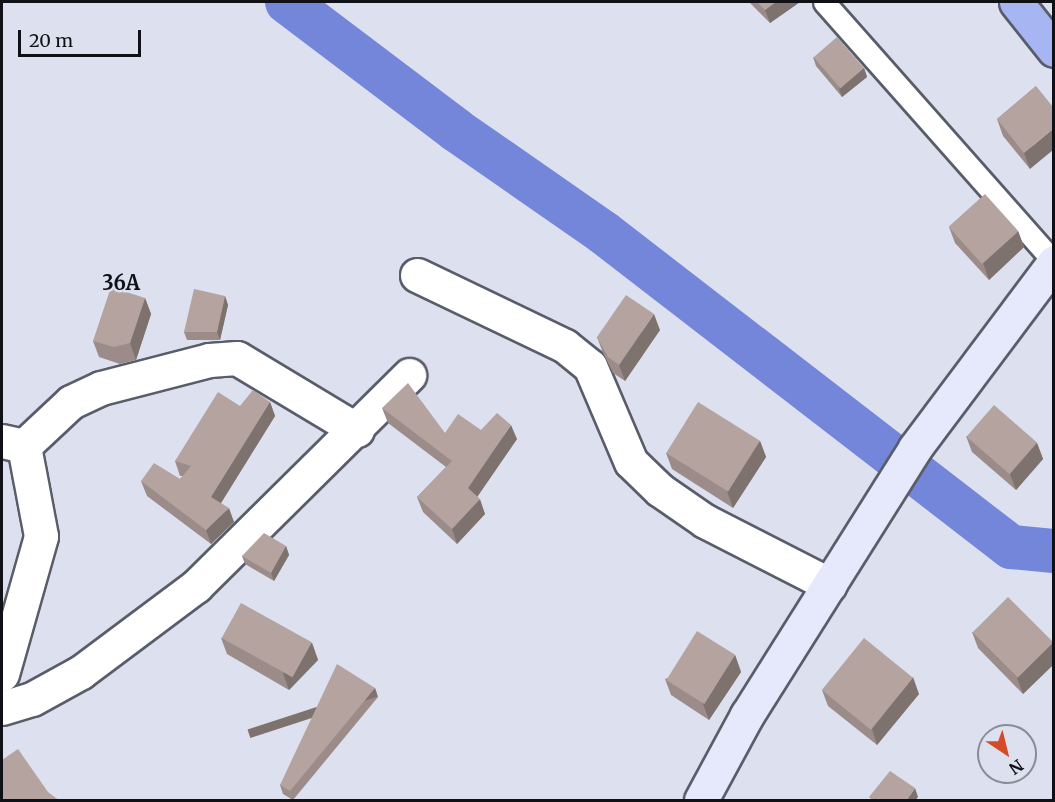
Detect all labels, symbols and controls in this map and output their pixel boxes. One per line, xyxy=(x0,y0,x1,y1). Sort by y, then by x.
scale bar xyxy=(21,18,144,56)
text: 20 m xyxy=(29,29,73,52)
district label: 36A xyxy=(102,270,140,294)
north arrow xyxy=(977,724,1037,784)
text: N xyxy=(1005,755,1027,779)

